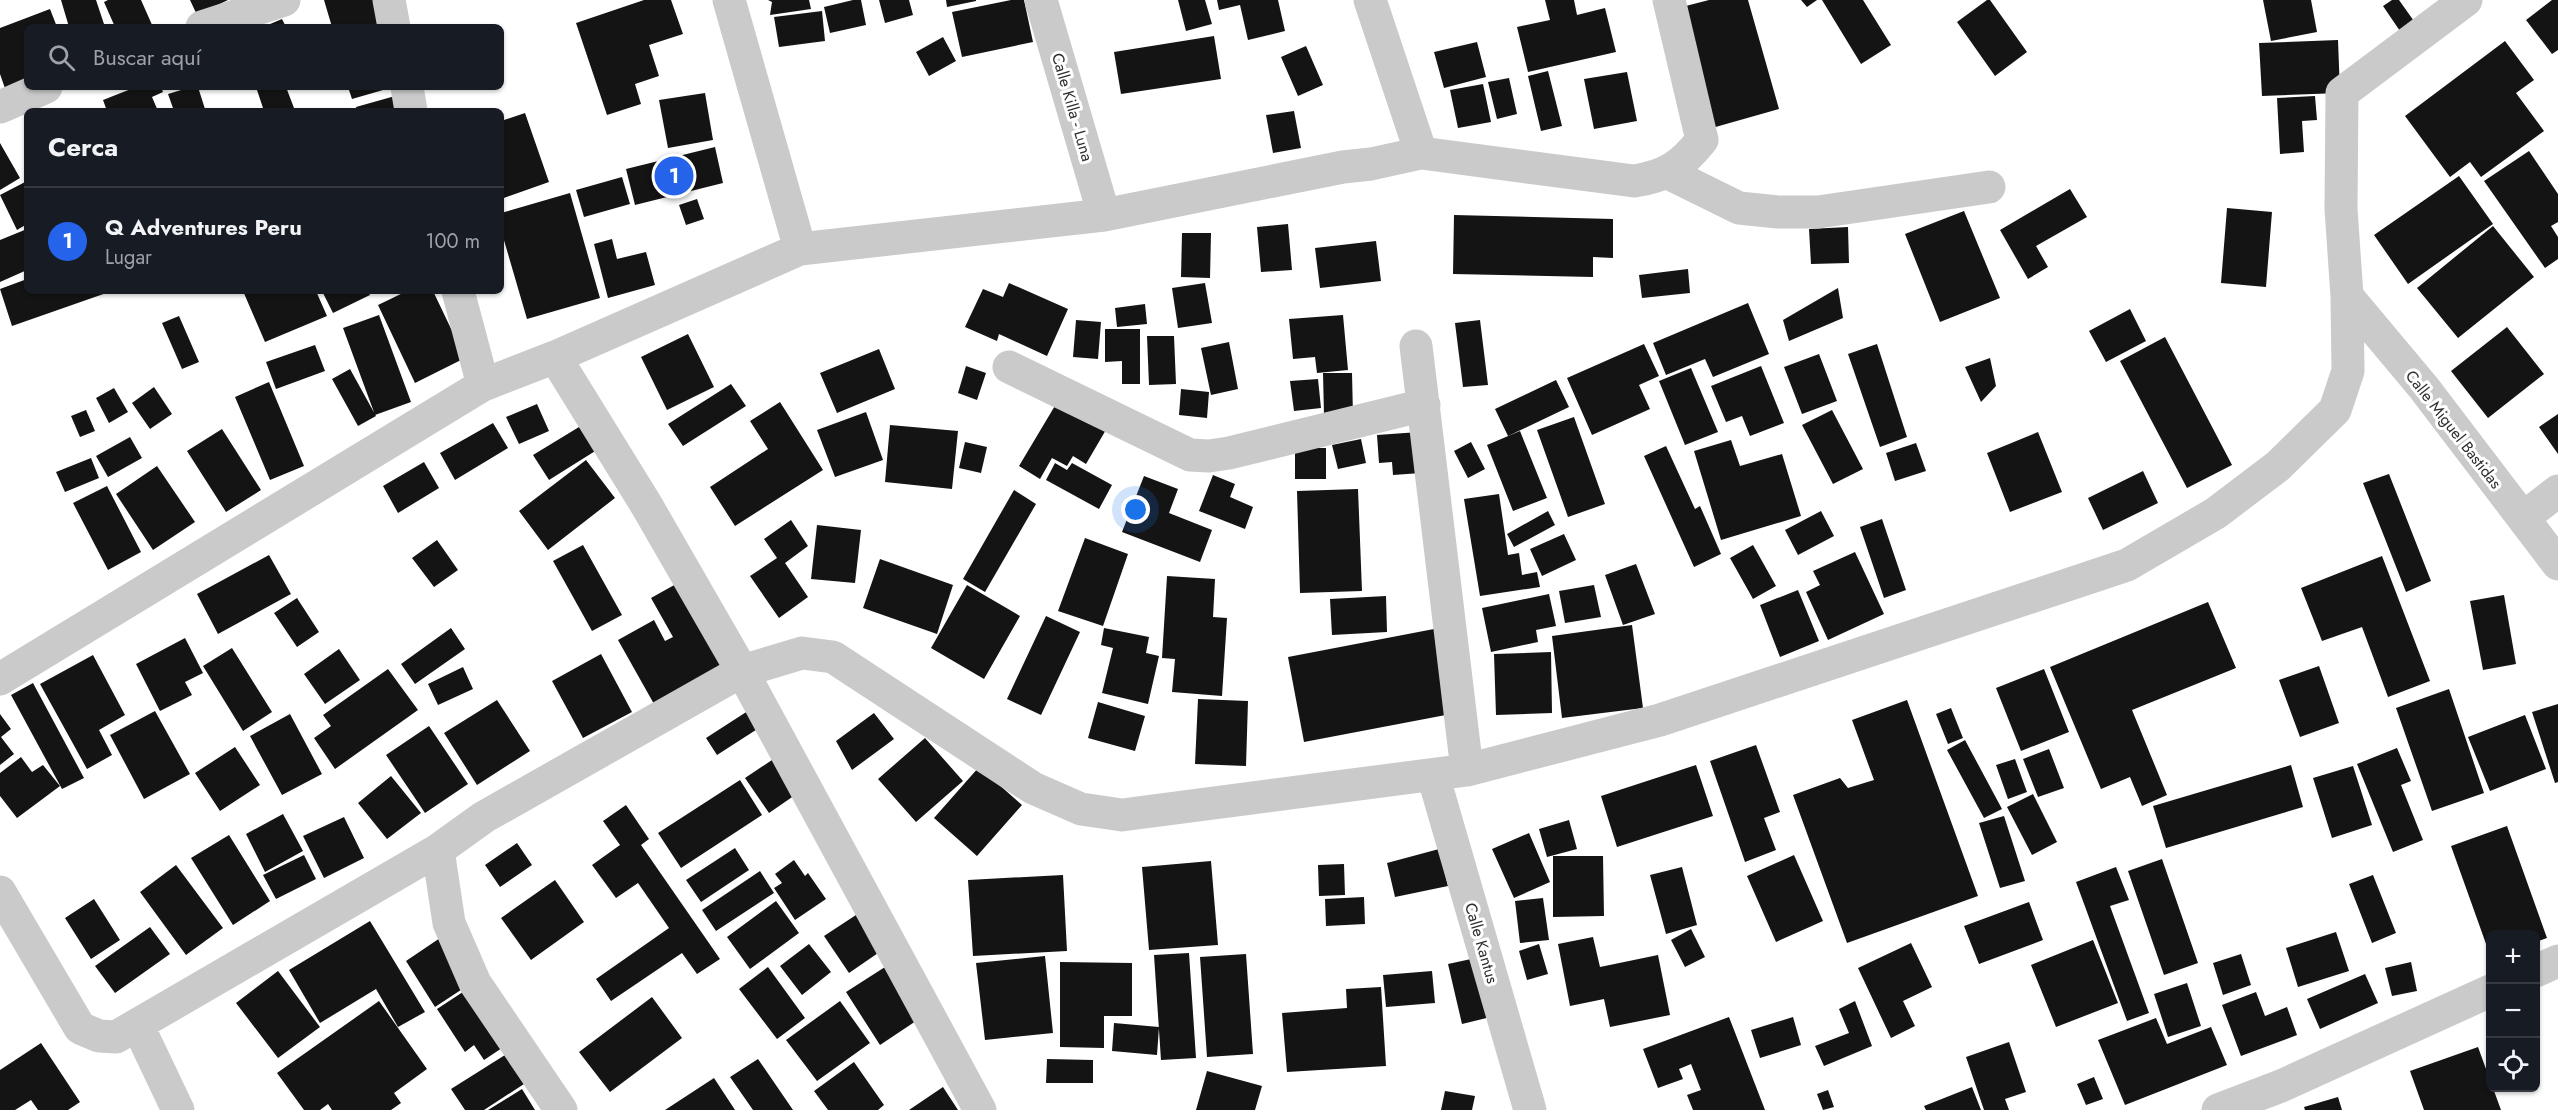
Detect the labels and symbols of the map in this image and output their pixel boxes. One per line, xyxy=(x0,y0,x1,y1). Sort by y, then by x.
street label: Calle Killa - Luna xyxy=(1046,50,1099,164)
pin: 1 xyxy=(654,154,694,198)
street label: Calle Miguel Bastidas xyxy=(2400,365,2507,493)
your location xyxy=(1121,495,1150,524)
street label: Calle Kantus xyxy=(1459,900,1504,986)

